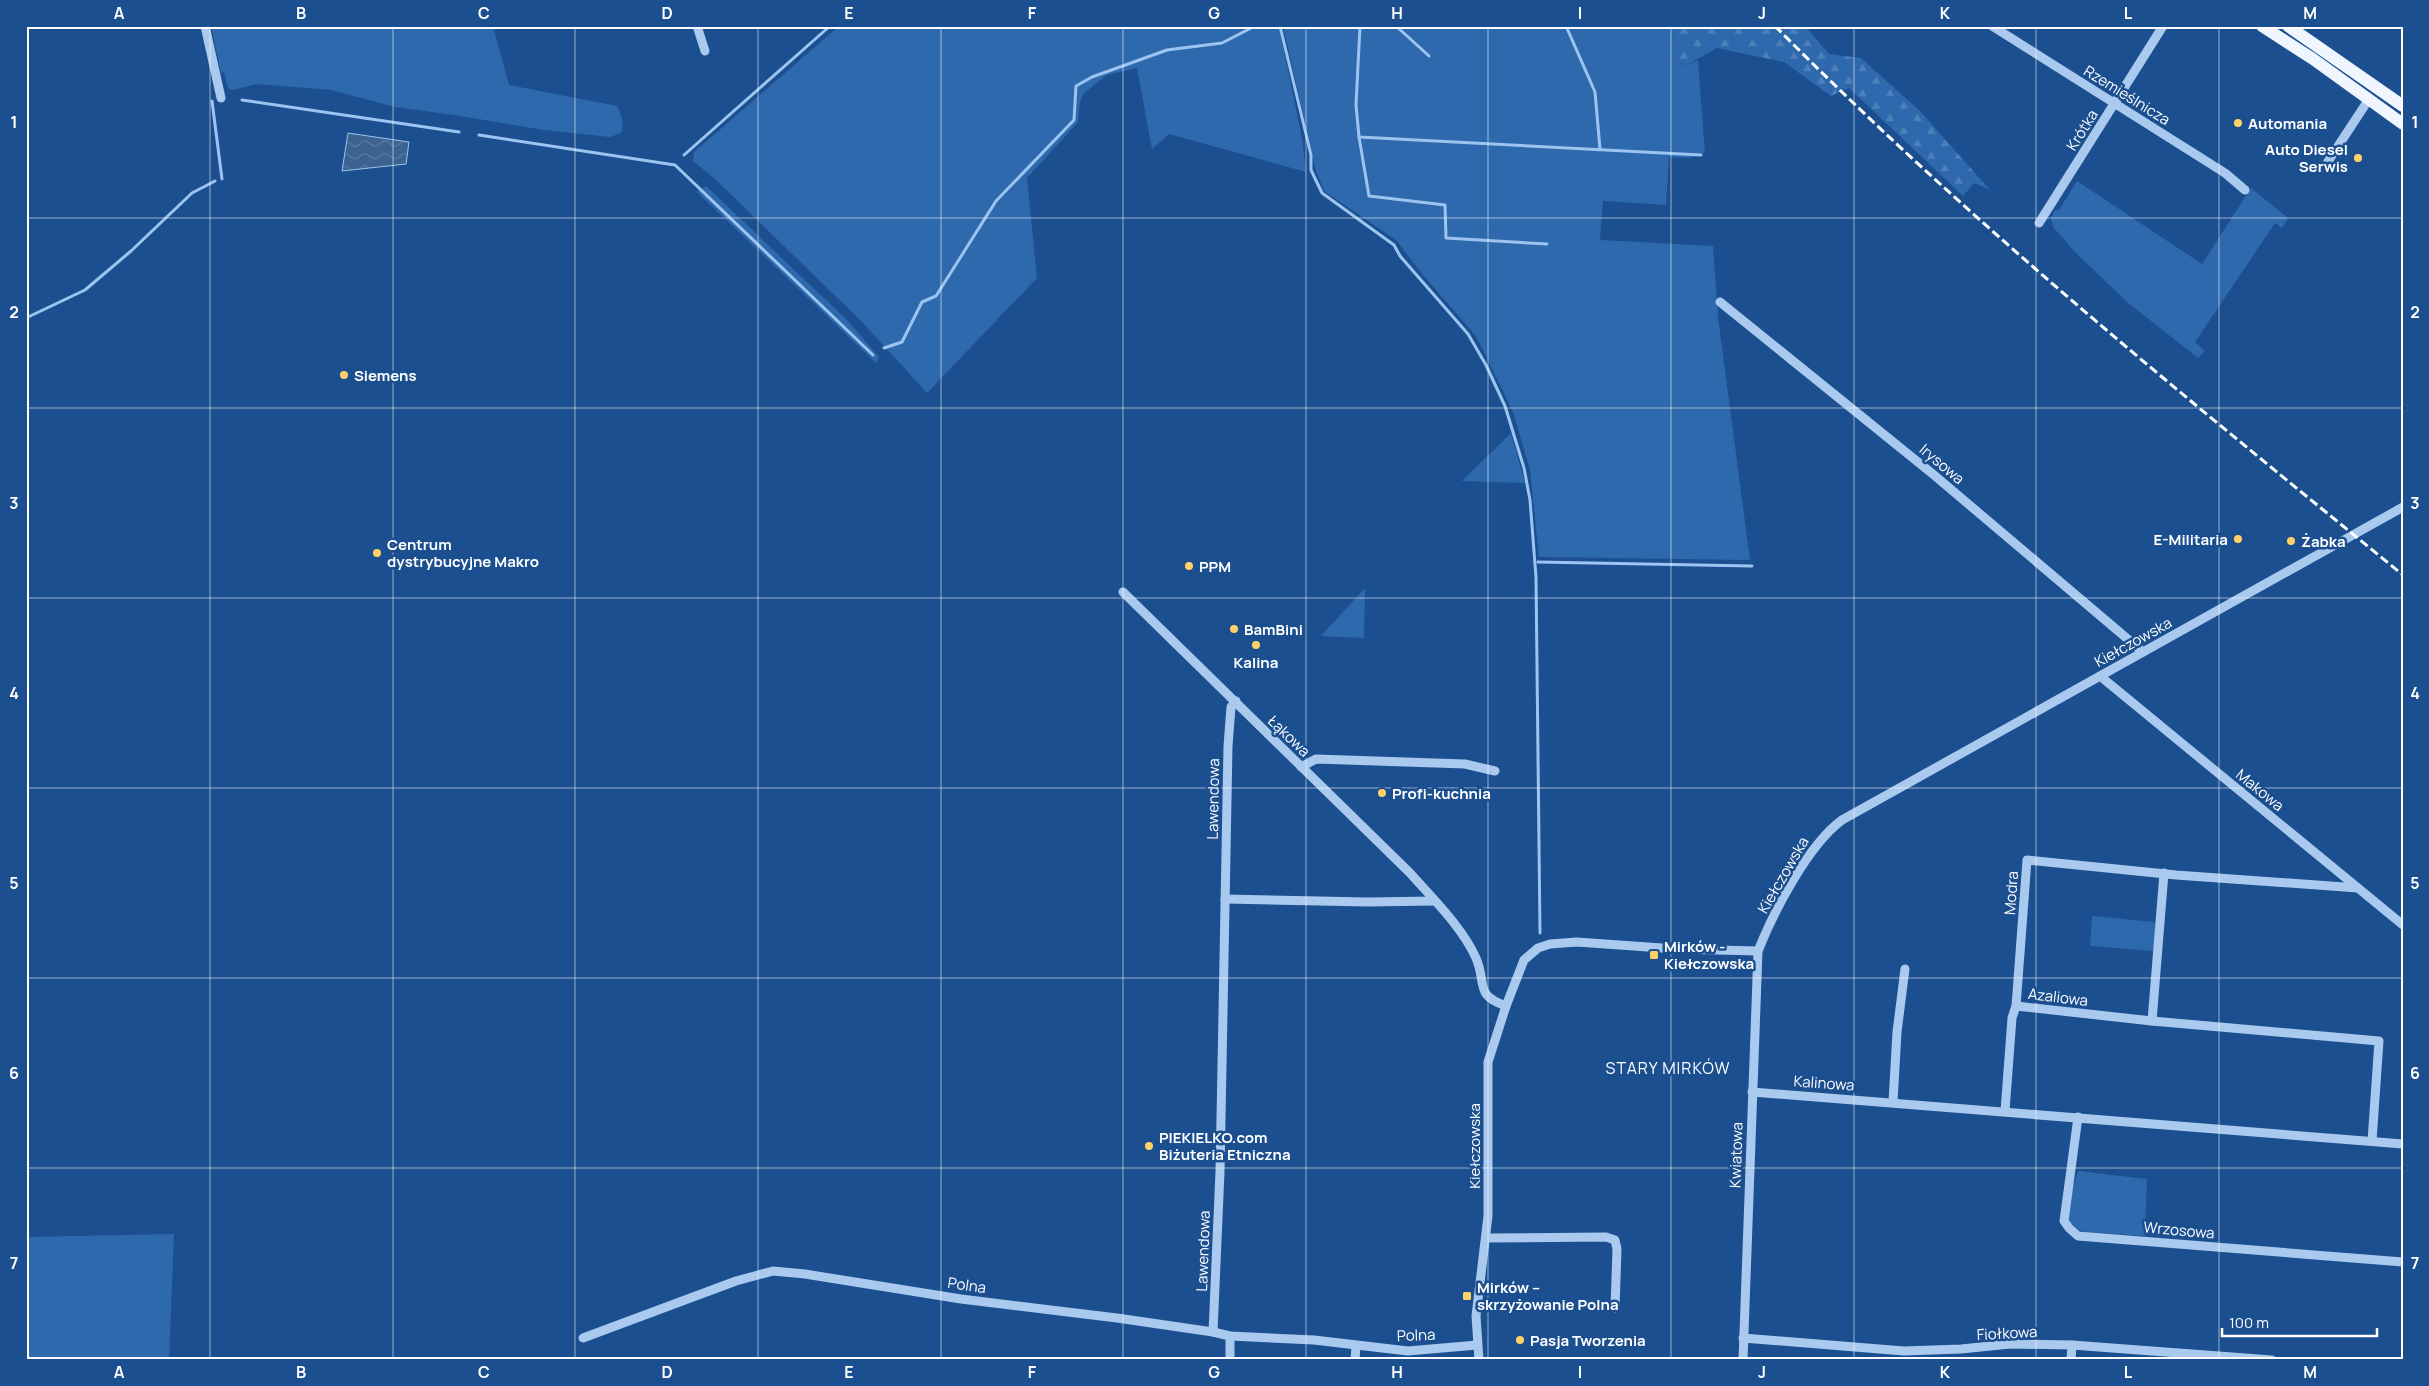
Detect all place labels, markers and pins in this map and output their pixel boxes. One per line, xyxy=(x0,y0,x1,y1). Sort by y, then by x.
place label: Automania xyxy=(2248,113,2327,134)
marker: Automania xyxy=(2232,117,2244,129)
place label: Auto Diesel Serwis xyxy=(2265,139,2348,177)
marker: Auto Diesel Serwis xyxy=(2352,152,2364,164)
place label: Siemens xyxy=(354,365,417,386)
marker: Siemens xyxy=(338,369,350,381)
place label: E-Militaria xyxy=(2154,529,2228,550)
place label: Żabka xyxy=(2301,531,2346,552)
marker: E-Militaria xyxy=(2232,533,2244,545)
place label: Centrum dystrybucyjne Makro xyxy=(387,534,539,572)
marker: Żabka xyxy=(2285,535,2297,547)
marker: Centrum dystrybucyjne Makro xyxy=(371,547,383,559)
place label: PPM xyxy=(1199,556,1231,577)
marker: PPM xyxy=(1183,560,1195,572)
place label: BamBini xyxy=(1244,619,1303,640)
marker: BamBini xyxy=(1228,623,1240,635)
marker: Kalina xyxy=(1250,639,1262,651)
place label: Kalina xyxy=(1234,652,1278,673)
place label: Profi-kuchnia xyxy=(1392,783,1491,804)
marker: Profi-kuchnia xyxy=(1376,787,1388,799)
place label: Mirków - Kiełczowska xyxy=(1664,936,1754,974)
marker: Mirków - Kiełczowska xyxy=(1648,949,1660,961)
place label: PIEKIELKO.com Biżuteria Etniczna xyxy=(1159,1127,1291,1165)
marker: PIEKIELKO.com Biżuteria Etniczna xyxy=(1143,1140,1155,1152)
place label: Mirków – skrzyżowanie Polna xyxy=(1477,1277,1619,1315)
marker: Mirków – skrzyżowanie Polna xyxy=(1461,1290,1473,1302)
place label: Pasja Tworzenia xyxy=(1530,1330,1646,1351)
marker: Pasja Tworzenia xyxy=(1514,1334,1526,1346)

